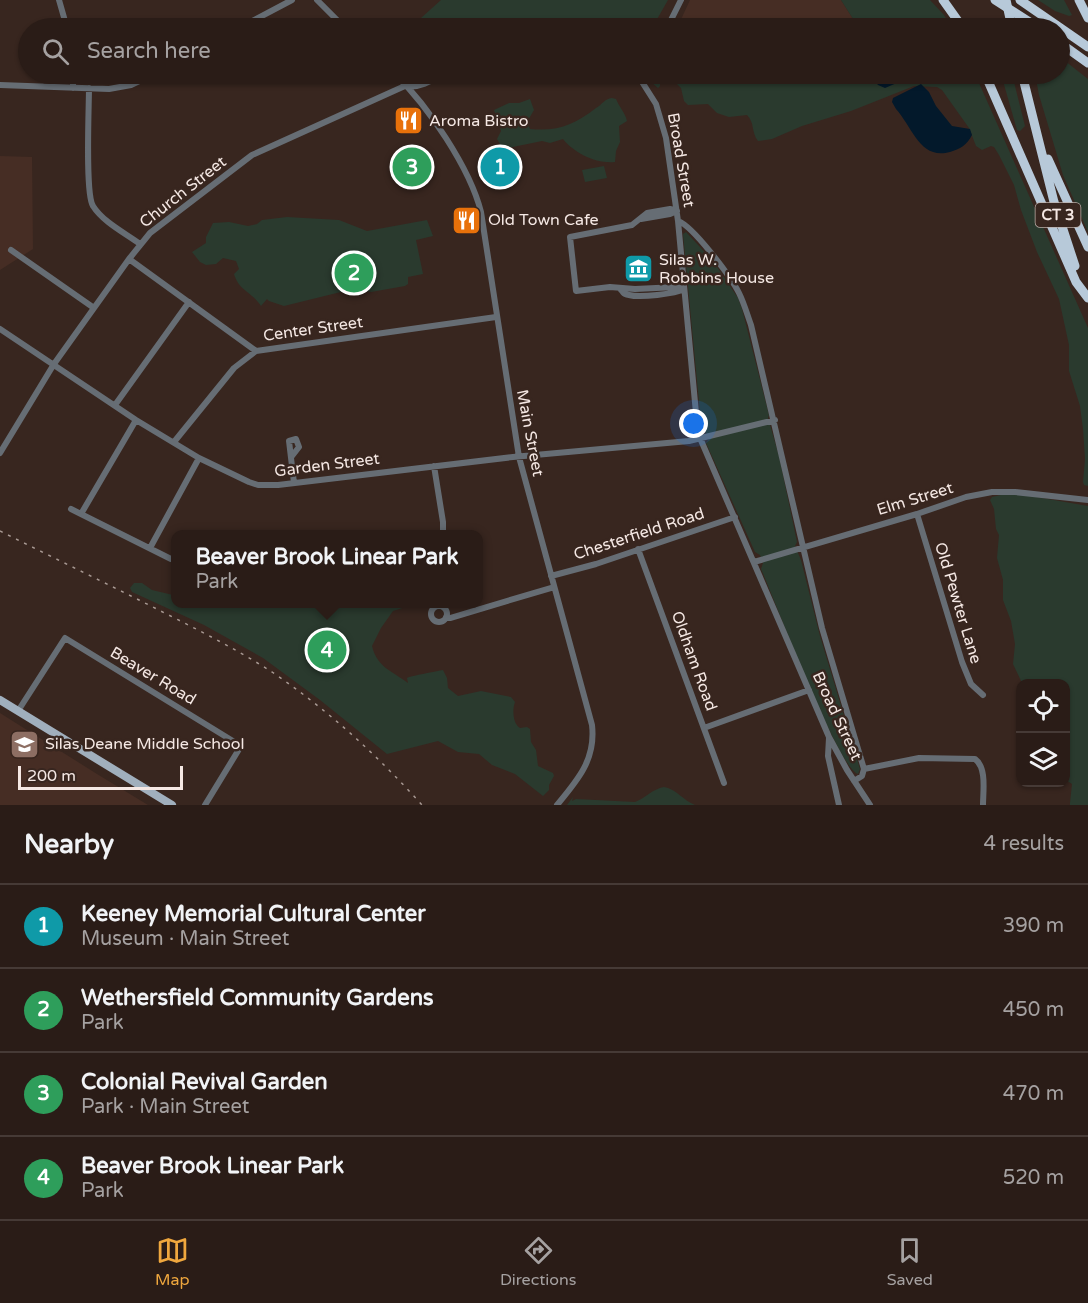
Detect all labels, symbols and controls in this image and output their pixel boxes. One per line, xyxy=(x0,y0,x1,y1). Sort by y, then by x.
search box xyxy=(18,18,1070,84)
icon: search xyxy=(39,35,72,68)
text: Search here xyxy=(87,38,211,64)
restaurant icon: Aroma Bistro xyxy=(392,105,424,137)
place label: Aroma Bistro xyxy=(429,111,529,131)
street label: Broad Street xyxy=(663,111,699,209)
pin: 3 xyxy=(392,144,432,190)
pin: 1 xyxy=(480,144,520,190)
street label: Church Street xyxy=(136,152,230,232)
road number: CT 3 xyxy=(1036,203,1080,227)
restaurant icon: Old Town Cafe xyxy=(451,204,483,236)
place label: Old Town Cafe xyxy=(488,210,599,230)
pin: 2 xyxy=(334,250,374,296)
place label: Silas W. Robbins House xyxy=(659,250,774,288)
museum icon: Silas W. Robbins House xyxy=(622,253,654,285)
street label: Center Street xyxy=(262,312,364,346)
street label: Main Street xyxy=(512,388,548,478)
your location xyxy=(679,409,708,438)
street label: Garden Street xyxy=(273,449,381,481)
street label: Elm Street xyxy=(874,478,956,520)
street label: Chesterfield Road xyxy=(571,503,707,565)
popup xyxy=(171,530,483,608)
street label: Old Pewter Lane xyxy=(930,540,986,666)
text: Beaver Brook Linear Park xyxy=(195,544,459,570)
text: Park xyxy=(195,570,238,594)
street label: Oldham Road xyxy=(667,608,721,714)
pin: 4 xyxy=(308,628,346,672)
street label: Beaver Road xyxy=(106,642,200,710)
street label: Broad Street xyxy=(808,668,866,764)
map controls xyxy=(1016,679,1070,787)
button: locate xyxy=(1016,679,1070,733)
school or university icon: Silas Deane Middle School xyxy=(8,728,40,760)
button: layers xyxy=(1016,733,1070,787)
place label: Silas Deane Middle School xyxy=(45,734,244,754)
scale bar xyxy=(18,763,183,790)
text: 200 m xyxy=(27,766,76,786)
text: Nearby xyxy=(24,829,114,860)
text: 4 results xyxy=(984,832,1064,856)
text: Keeney Memorial Cultural Center xyxy=(81,901,426,927)
text: 1 xyxy=(37,914,50,938)
text: 390 m xyxy=(1003,914,1064,938)
text: Museum · Main Street xyxy=(81,927,289,951)
text: Wethersfield Community Gardens xyxy=(81,985,434,1011)
text: 2 xyxy=(37,998,50,1022)
text: 450 m xyxy=(1003,998,1064,1022)
text: Park xyxy=(81,1011,124,1035)
text: Colonial Revival Garden xyxy=(81,1069,328,1095)
text: 3 xyxy=(37,1082,50,1106)
text: 470 m xyxy=(1003,1082,1064,1106)
text: Park · Main Street xyxy=(81,1095,249,1119)
text: Beaver Brook Linear Park xyxy=(81,1153,344,1179)
text: 4 xyxy=(37,1166,50,1190)
text: 520 m xyxy=(1003,1166,1064,1190)
text: Park xyxy=(81,1179,124,1203)
tab: Map xyxy=(155,1234,190,1290)
tab: Directions xyxy=(500,1234,576,1290)
tab: Saved xyxy=(887,1234,933,1290)

